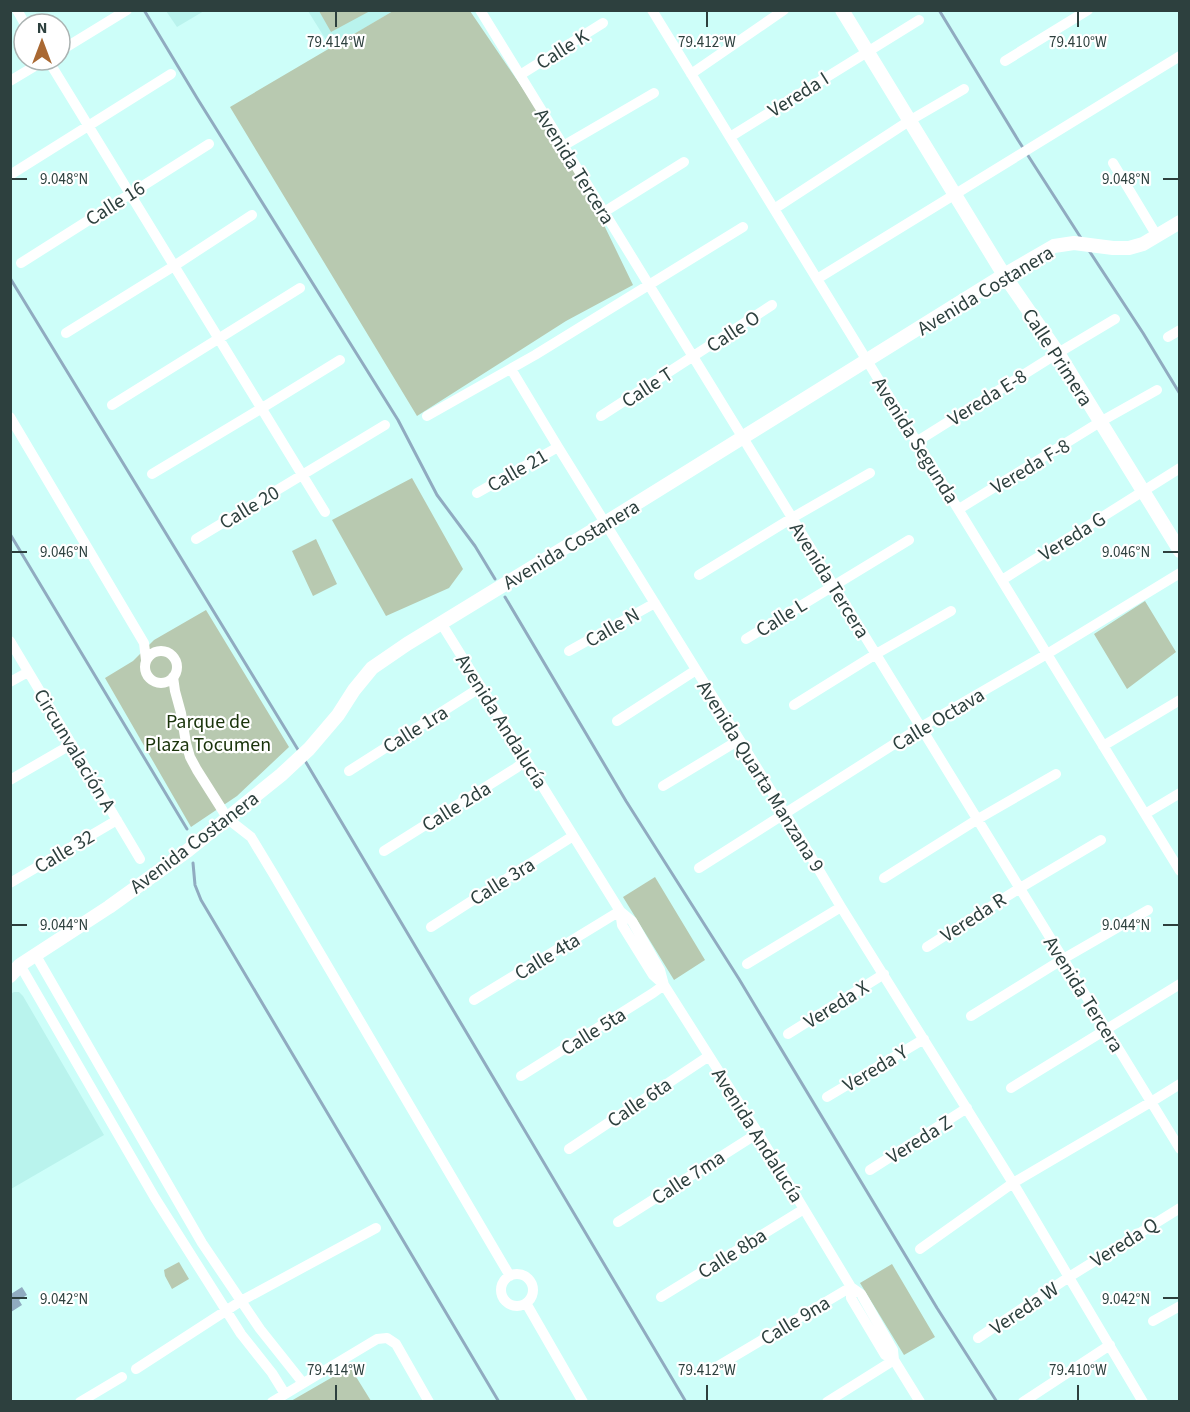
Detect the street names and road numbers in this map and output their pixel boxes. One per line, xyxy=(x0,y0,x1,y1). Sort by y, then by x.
street label: Calle K xyxy=(531,23,595,77)
street label: Vereda I xyxy=(763,65,834,124)
street label: Avenida Tercera xyxy=(527,103,621,230)
street label: Calle 16 xyxy=(80,175,151,233)
street label: Avenida Costanera xyxy=(912,239,1059,343)
street label: Calle Primera xyxy=(1015,303,1099,412)
street label: Calle O xyxy=(701,304,766,360)
street label: Calle T xyxy=(616,361,679,415)
street label: Vereda E-8 xyxy=(943,363,1033,433)
street label: Avenida Segunda xyxy=(865,372,965,509)
street label: Vereda F-8 xyxy=(986,432,1075,501)
street label: Calle 21 xyxy=(482,442,553,499)
street label: Calle 20 xyxy=(214,479,285,537)
street label: Avenida Costanera xyxy=(498,493,645,597)
street label: Vereda G xyxy=(1034,505,1111,568)
street label: Avenida Tercera xyxy=(782,517,876,644)
street label: Calle L xyxy=(751,591,813,644)
street label: Calle N xyxy=(580,601,645,655)
street label: Avenida Andalucía xyxy=(448,649,554,794)
street label: Avenida Quarta Manzana 9 xyxy=(690,675,831,878)
street label: Calle Octava xyxy=(887,681,990,758)
street label: Circunvalación A xyxy=(26,684,122,817)
street label: Calle 1ra xyxy=(378,699,454,761)
street label: Calle 2da xyxy=(417,775,496,839)
street label: Avenida Costanera xyxy=(124,785,265,901)
street label: Calle 32 xyxy=(29,823,100,881)
street label: Calle 3ra xyxy=(465,851,541,913)
street label: Vereda R xyxy=(935,886,1012,950)
street label: Calle 4ta xyxy=(509,926,586,987)
street label: Avenida Tercera xyxy=(1036,931,1130,1058)
street label: Vereda X xyxy=(799,974,874,1036)
street label: Calle 5ta xyxy=(556,1001,631,1063)
street label: Vereda Y xyxy=(838,1038,914,1099)
street label: Avenida Andalucía xyxy=(704,1063,810,1208)
street label: Calle 6ta xyxy=(602,1071,677,1135)
street label: Vereda Z xyxy=(881,1109,958,1171)
street label: Calle 7ma xyxy=(646,1144,731,1212)
street label: Vereda Q xyxy=(1085,1211,1164,1275)
street label: Calle 8ba xyxy=(693,1222,772,1286)
street label: Vereda W xyxy=(985,1275,1065,1342)
street label: Calle 9na xyxy=(755,1289,836,1353)

